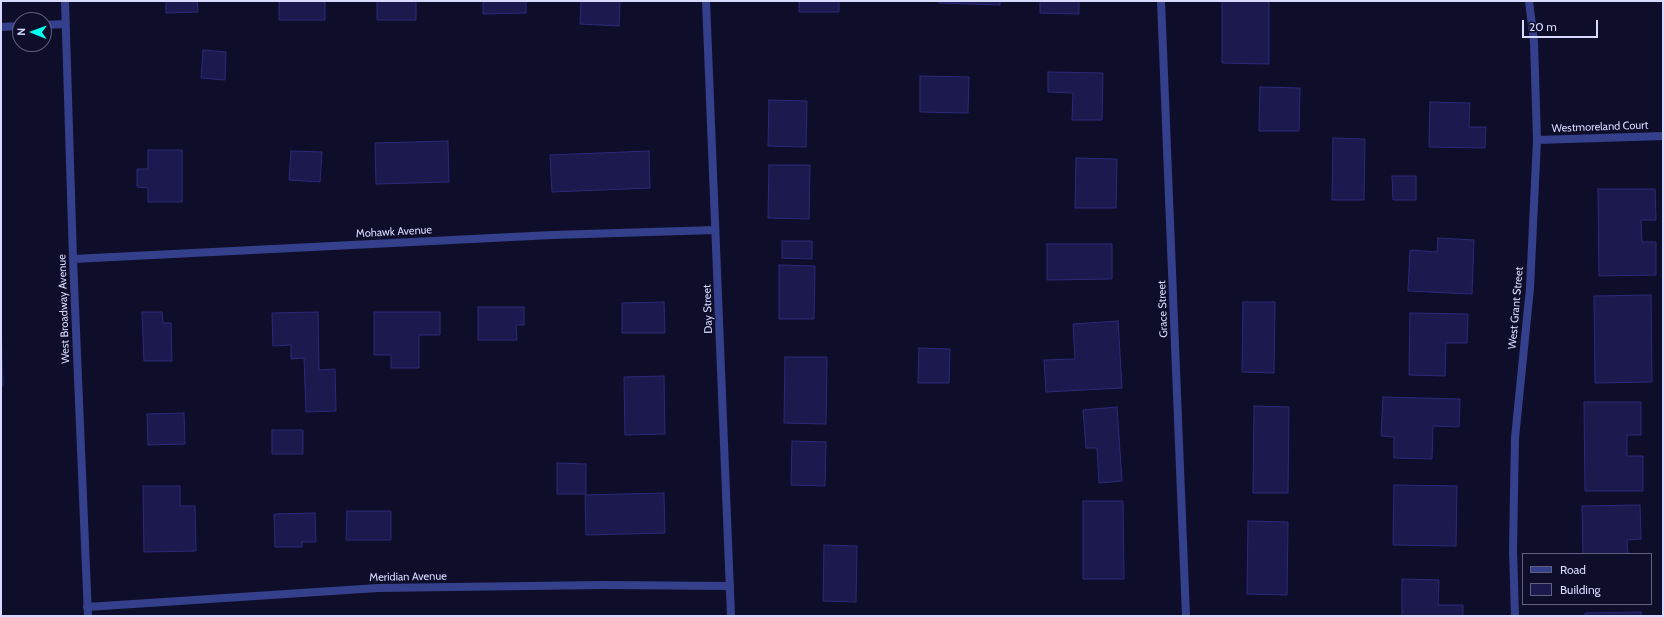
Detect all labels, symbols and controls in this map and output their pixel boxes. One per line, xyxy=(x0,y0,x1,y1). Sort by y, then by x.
north arrow xyxy=(12,12,52,52)
scale bar xyxy=(1524,12,1600,38)
text: 20 m xyxy=(1529,19,1557,34)
text: N xyxy=(14,28,28,36)
street label: Westmoreland Court xyxy=(1551,119,1649,135)
street label: Mohawk Avenue xyxy=(356,223,432,241)
street label: West Broadway Avenue xyxy=(55,254,73,364)
street label: West Grant Street xyxy=(1506,266,1526,350)
street label: Grace Street xyxy=(1155,280,1171,338)
street label: Day Street xyxy=(701,284,715,334)
legend xyxy=(1522,553,1652,605)
text: Road xyxy=(1560,562,1586,577)
street label: Meridian Avenue xyxy=(369,570,447,584)
text: Building xyxy=(1560,582,1601,597)

